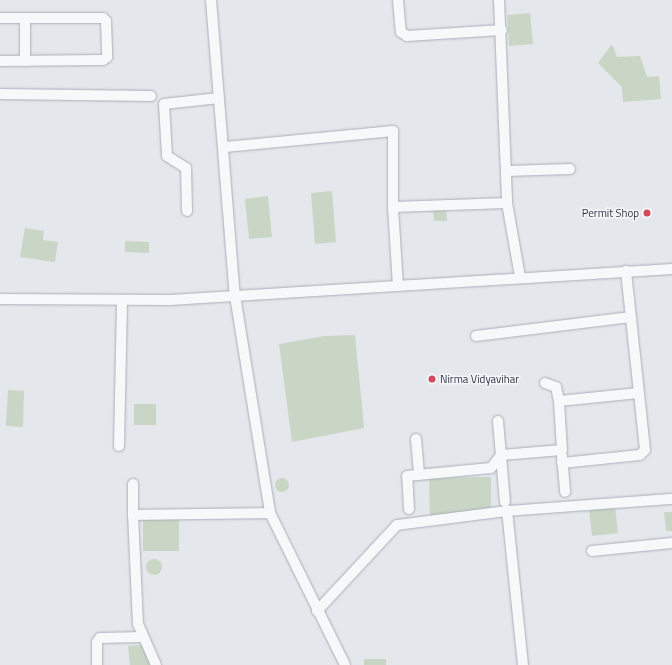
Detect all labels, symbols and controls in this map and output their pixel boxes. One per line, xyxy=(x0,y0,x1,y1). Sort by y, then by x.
place label: Permit Shop xyxy=(582,206,639,220)
marker: Permit Shop xyxy=(642,208,652,218)
place label: Nirma Vidyavihar xyxy=(440,372,519,386)
marker: Nirma Vidyavihar xyxy=(427,374,437,384)

